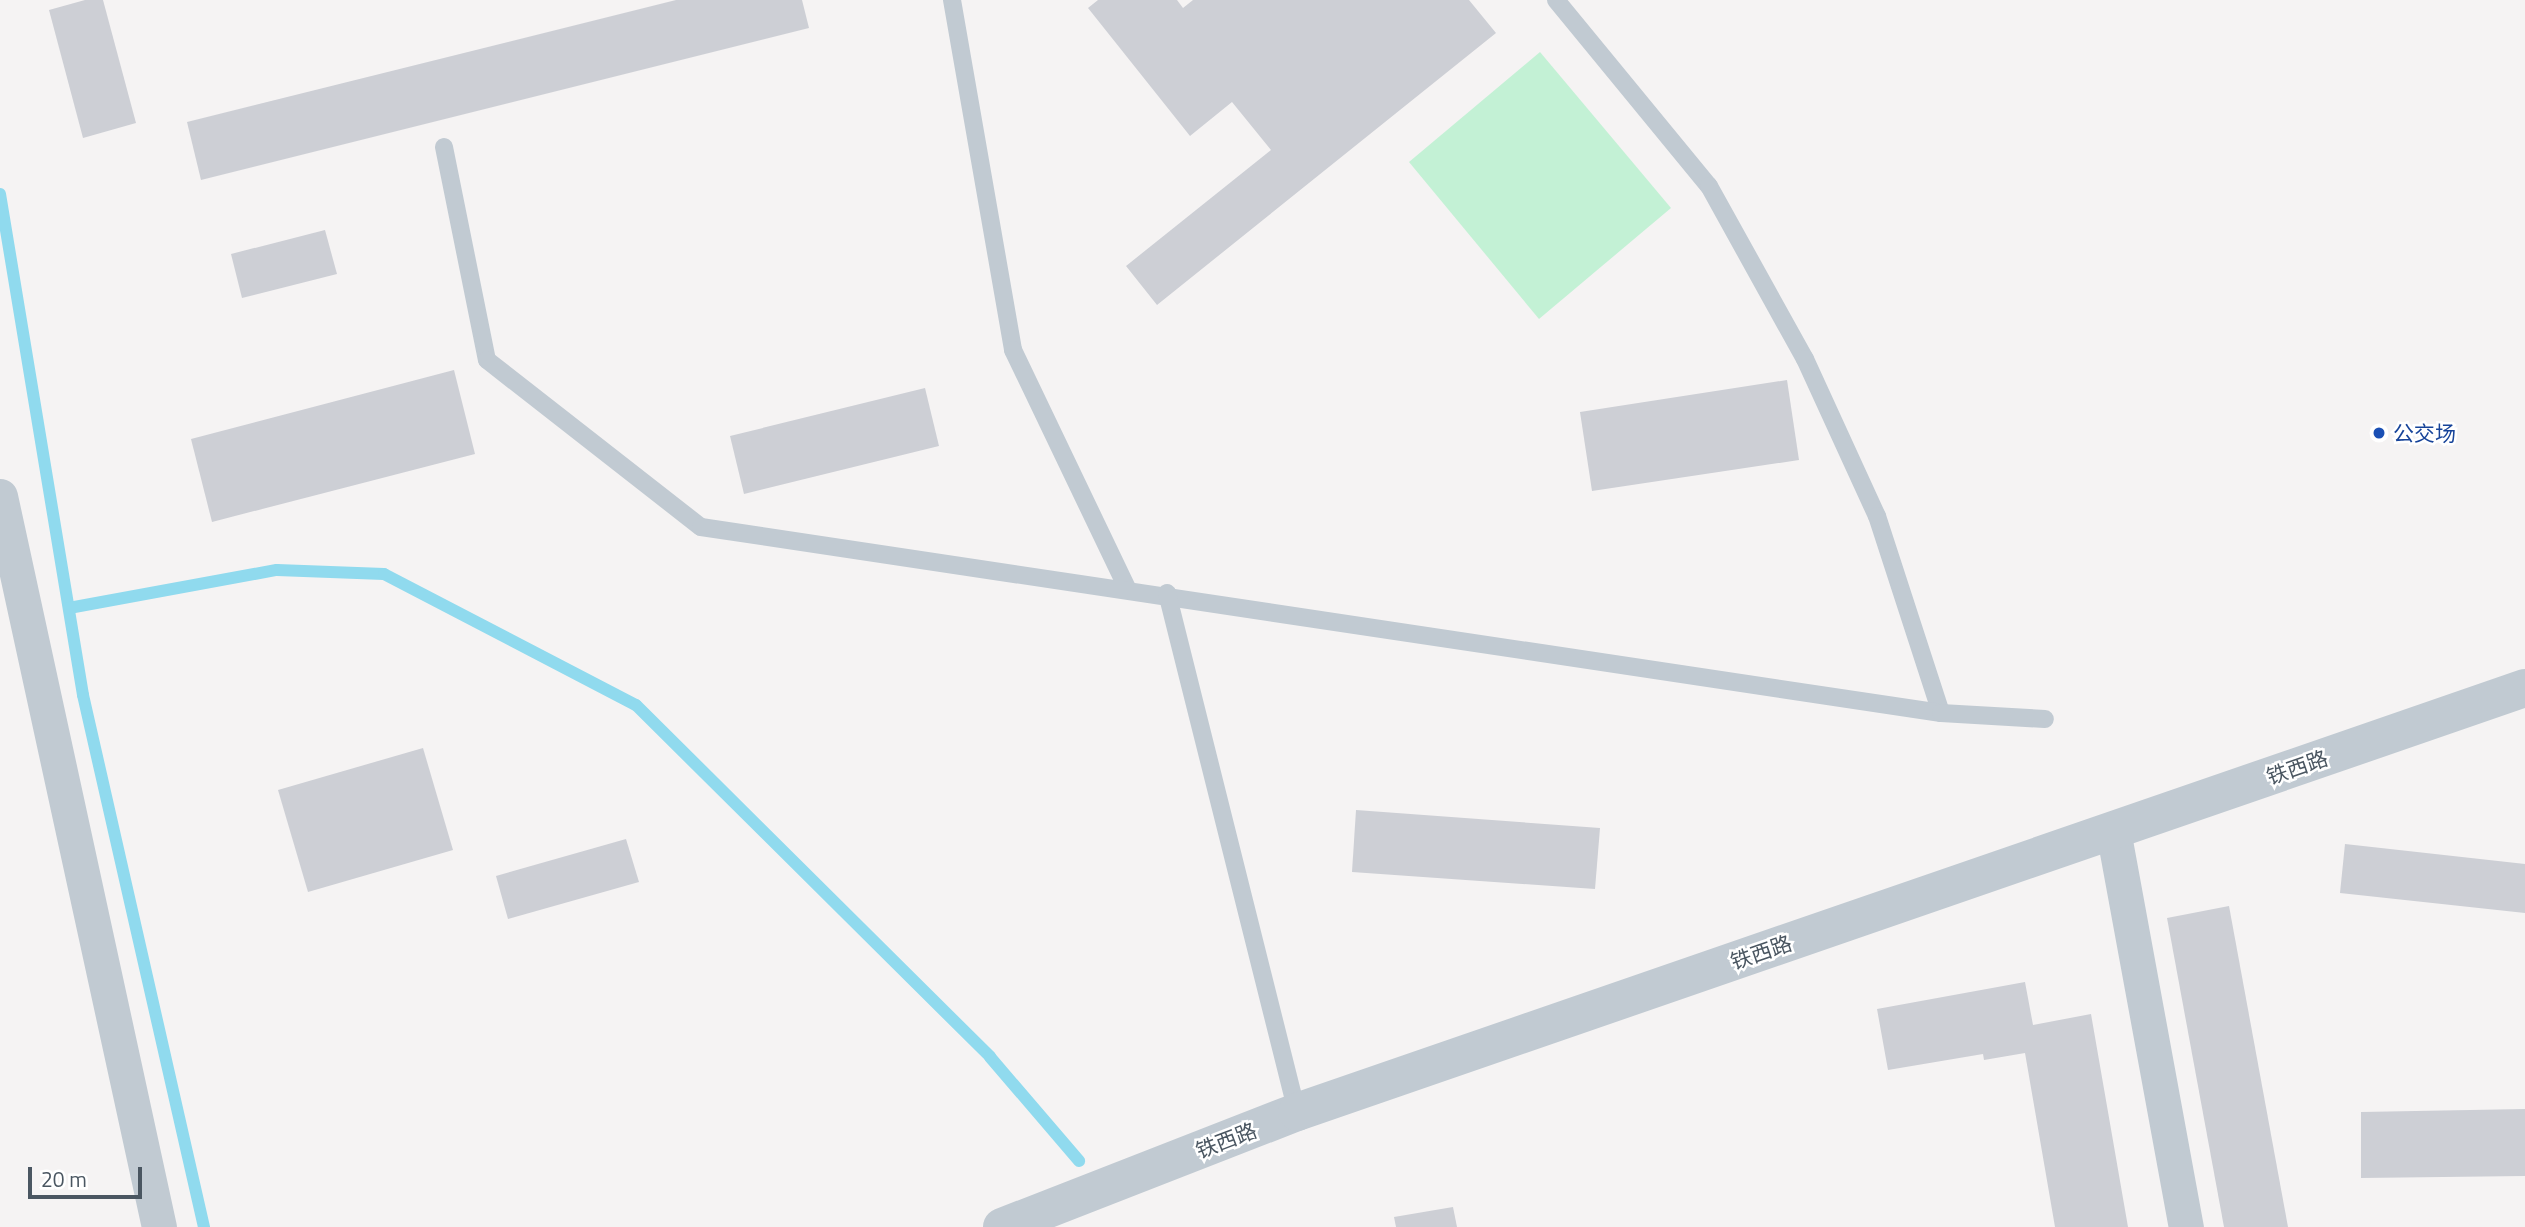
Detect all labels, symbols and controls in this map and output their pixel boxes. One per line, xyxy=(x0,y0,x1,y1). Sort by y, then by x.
place label: 公交场 xyxy=(2393,420,2456,446)
marker: 公交场 xyxy=(2371,425,2387,441)
street label: 铁西路 xyxy=(2263,745,2331,789)
street label: 铁西路 xyxy=(1727,930,1795,974)
street label: 铁西路 xyxy=(1192,1117,1260,1163)
scale bar xyxy=(32,1154,145,1198)
text: 20 m xyxy=(41,1163,87,1195)

